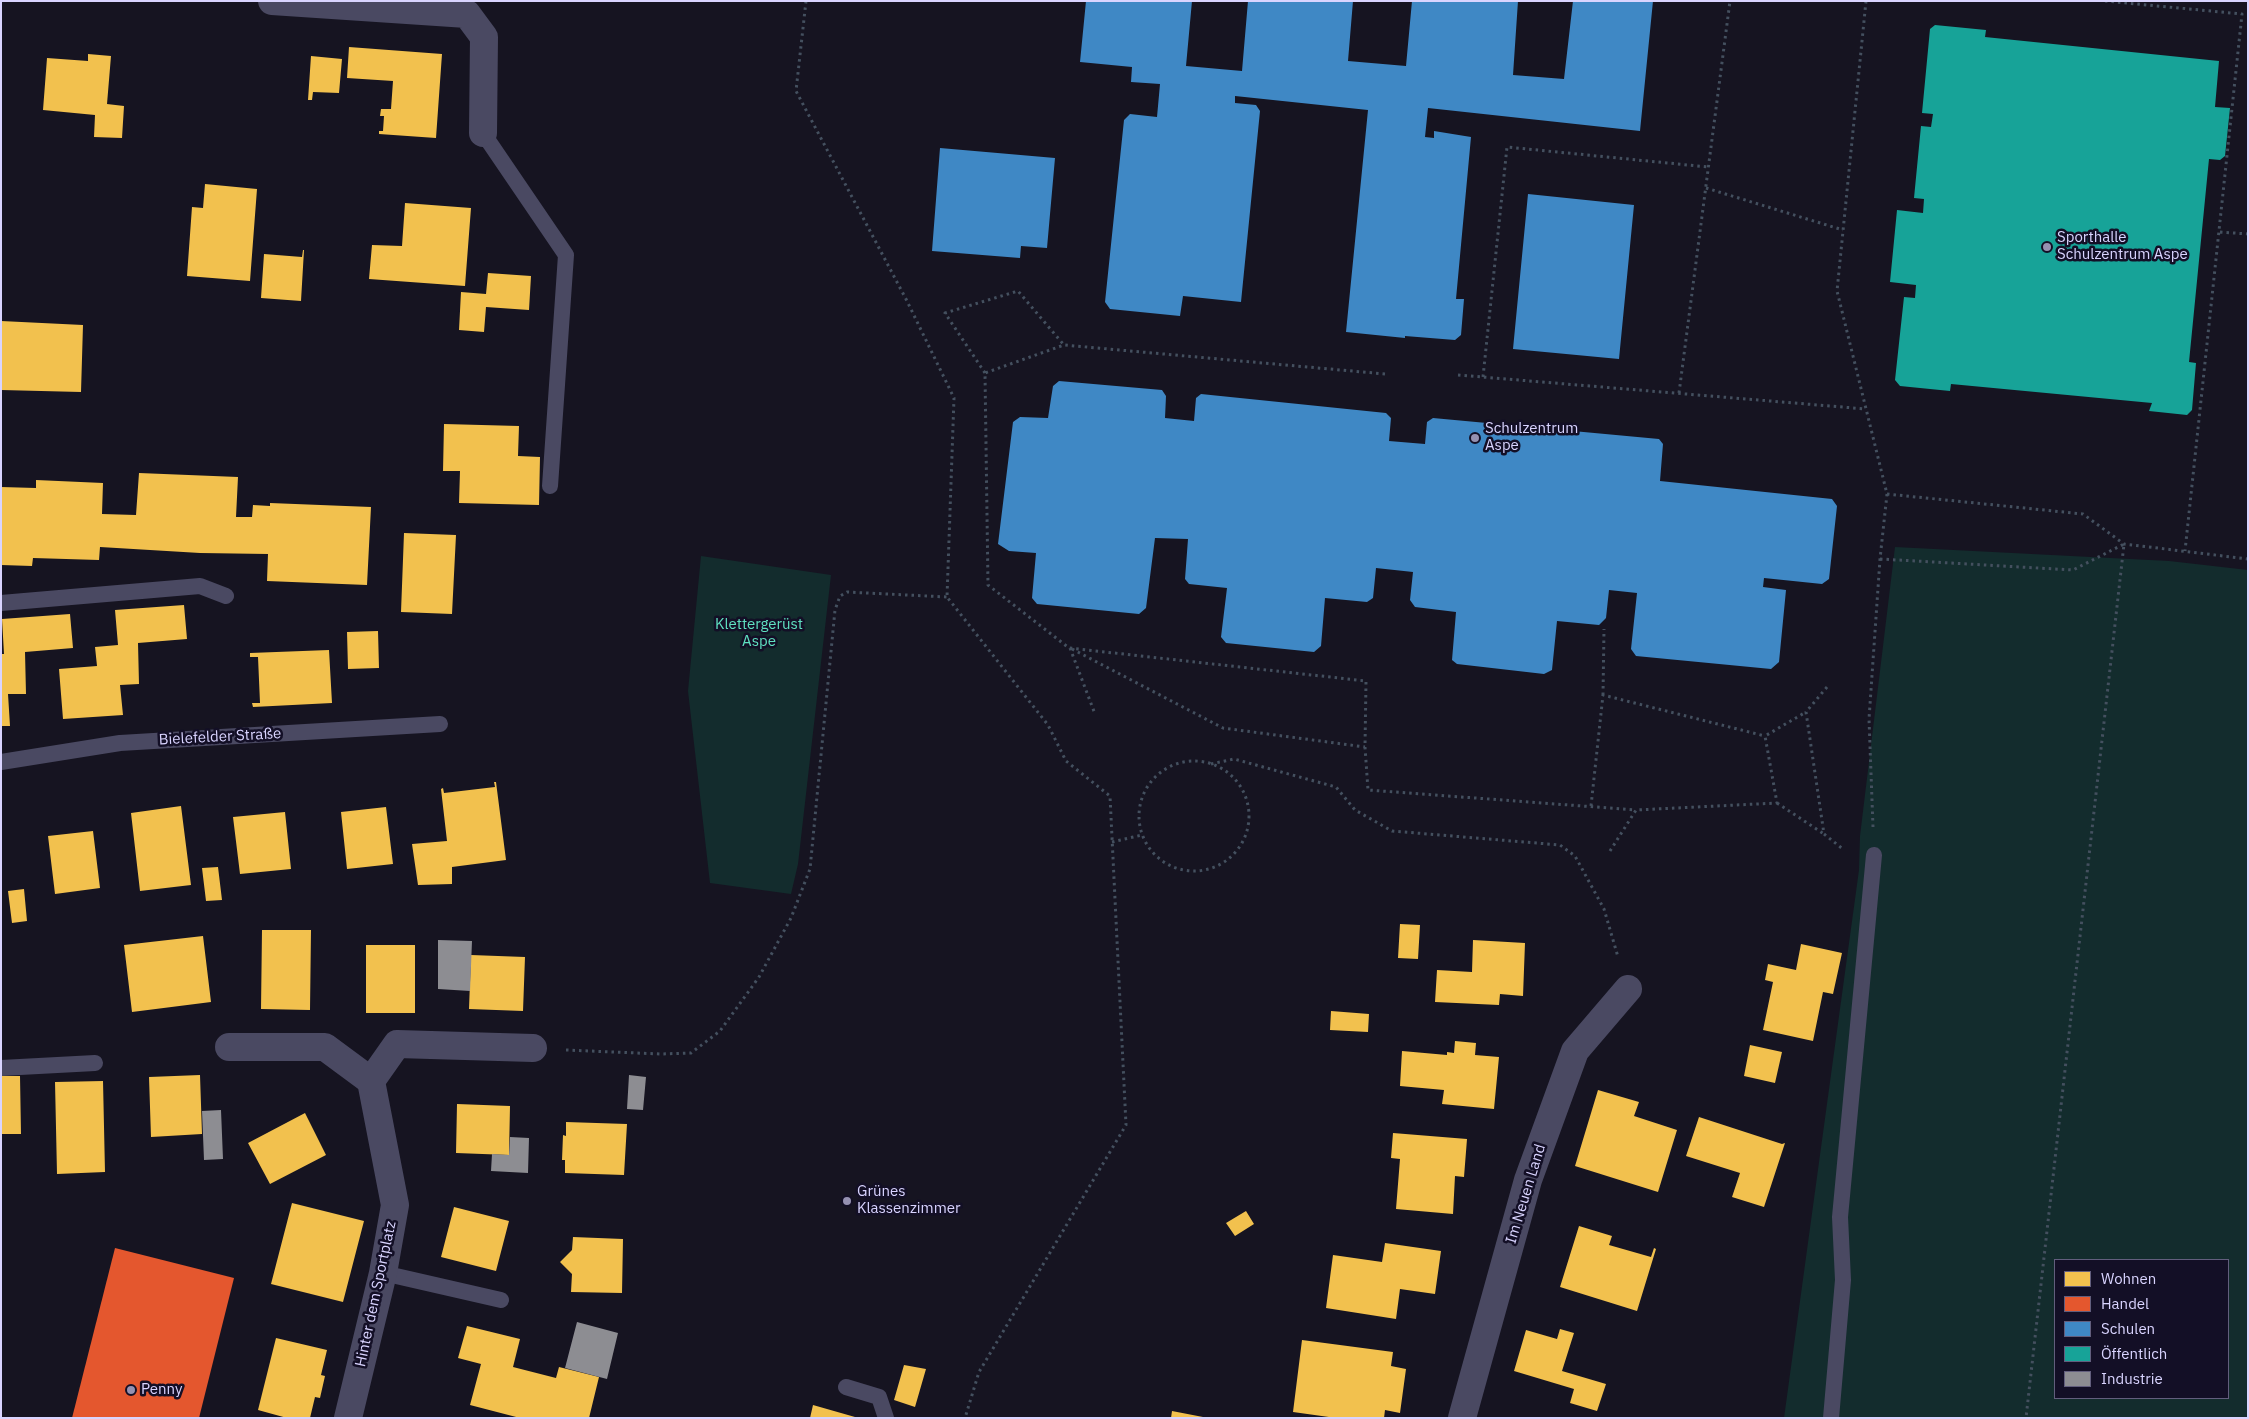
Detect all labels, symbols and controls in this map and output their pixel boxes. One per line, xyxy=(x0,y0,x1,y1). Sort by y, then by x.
place label: Sporthalle Schulzentrum Aspe xyxy=(2057,229,2188,264)
marker: Sporthalle Schulzentrum Aspe xyxy=(2041,241,2053,253)
place label: Schulzentrum Aspe xyxy=(1485,420,1578,455)
marker: Schulzentrum Aspe xyxy=(1469,432,1481,444)
park label: Klettergerüst Aspe xyxy=(715,616,803,651)
street label: Bielefelder Straße xyxy=(158,725,282,749)
street label: Im Neuen Land xyxy=(1502,1142,1550,1246)
place label: Grünes Klassenzimmer xyxy=(857,1183,961,1218)
marker: Grünes Klassenzimmer xyxy=(841,1195,853,1207)
street label: Hinter dem Sportplatz xyxy=(352,1219,400,1369)
legend xyxy=(2054,1259,2229,1399)
text: Wohnen xyxy=(2101,1269,2156,1288)
text: Handel xyxy=(2101,1294,2149,1313)
text: Schulen xyxy=(2101,1319,2155,1338)
text: Öffentlich xyxy=(2101,1344,2167,1363)
text: Industrie xyxy=(2101,1369,2163,1388)
place label: Penny xyxy=(141,1381,182,1399)
marker: Penny xyxy=(125,1384,137,1396)

